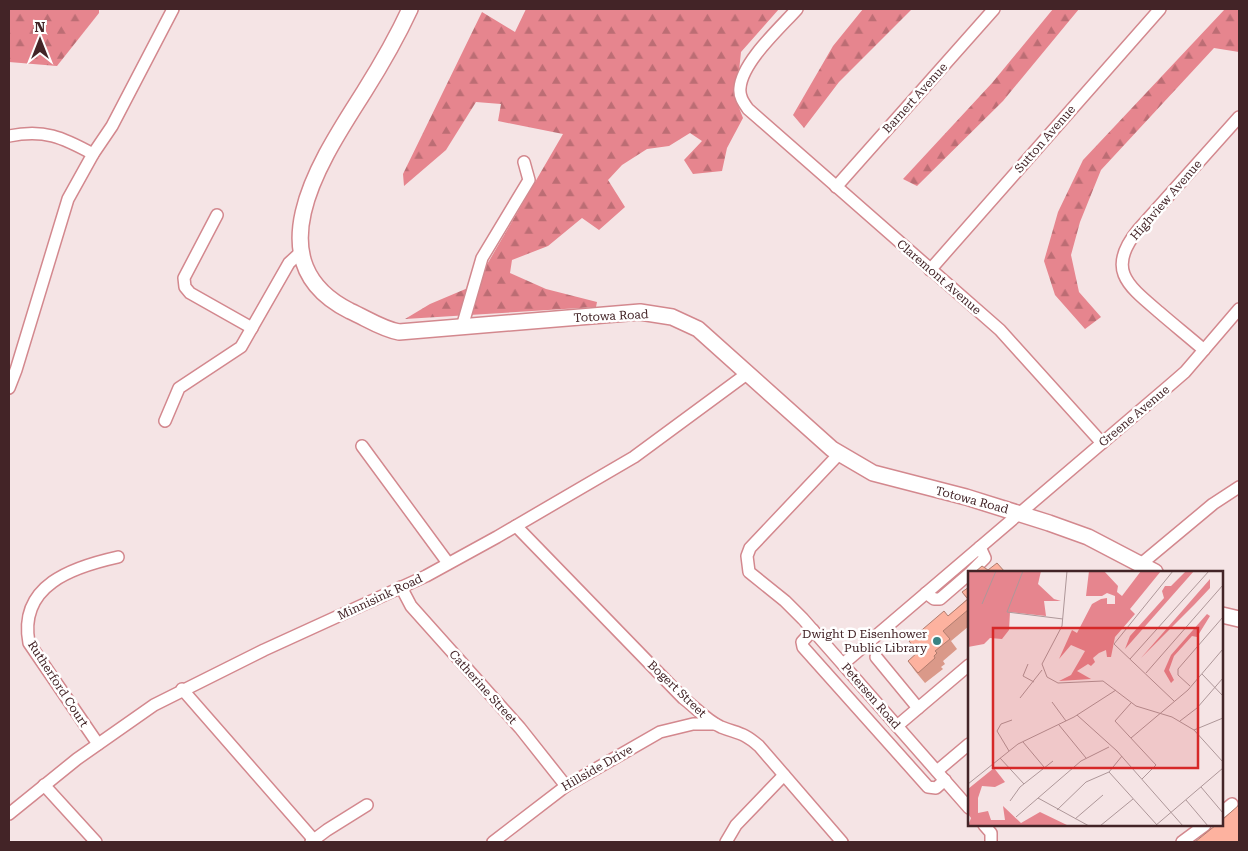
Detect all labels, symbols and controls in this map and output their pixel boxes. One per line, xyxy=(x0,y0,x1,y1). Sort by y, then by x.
north arrow xyxy=(15,15,65,65)
text: N xyxy=(35,19,46,35)
street label: Barnert Avenue xyxy=(880,60,950,136)
street label: Sutton Avenue xyxy=(1012,102,1078,176)
street label: Highview Avenue xyxy=(1127,157,1205,243)
street label: Claremont Avenue xyxy=(894,237,984,318)
street label: Totowa Road xyxy=(573,307,649,325)
street label: Greene Avenue xyxy=(1096,382,1172,450)
street label: Totowa Road xyxy=(934,484,1010,517)
street label: Minnisink Road xyxy=(335,571,425,623)
inset map xyxy=(968,571,1223,826)
place label: Dwight D Eisenhower Public Library xyxy=(802,627,928,655)
marker: Dwight D Eisenhower Public Library xyxy=(931,635,943,647)
street label: Rutherford Court xyxy=(25,638,91,730)
street label: Catherine Street xyxy=(446,647,520,727)
street label: Bogert Street xyxy=(645,658,709,721)
street label: Petersen Road xyxy=(839,660,904,732)
street label: Hillside Drive xyxy=(559,742,635,794)

